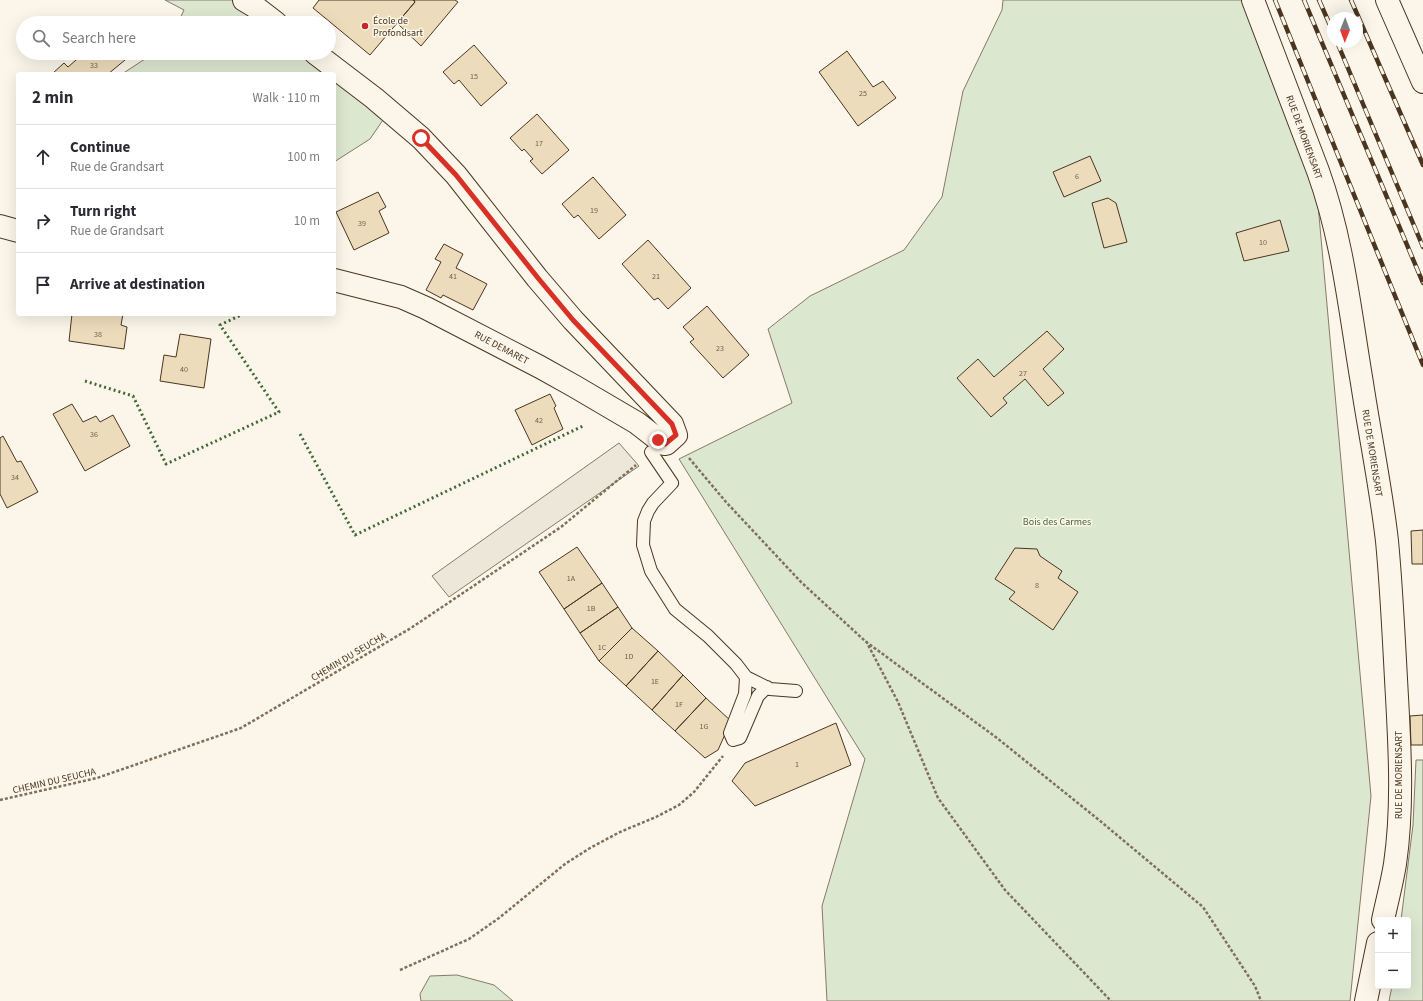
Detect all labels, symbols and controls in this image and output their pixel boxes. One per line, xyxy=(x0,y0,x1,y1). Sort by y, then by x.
north arrow xyxy=(1327,12,1363,48)
place label: École de Profondsart xyxy=(373,14,423,40)
search box xyxy=(16,16,336,60)
marker: École de Profondsart xyxy=(360,21,370,31)
icon: search xyxy=(30,27,52,49)
text: Search here xyxy=(62,28,136,49)
house number: 33 xyxy=(90,60,98,71)
house number: 15 xyxy=(470,71,478,82)
text: 2 min xyxy=(32,86,73,110)
house number: 25 xyxy=(859,88,867,99)
text: Walk · 110 m xyxy=(252,89,320,107)
street label: RUE DE MORIENSART xyxy=(1282,93,1326,182)
route start xyxy=(412,129,430,147)
text: Continue xyxy=(70,137,130,158)
house number: 17 xyxy=(535,138,543,149)
icon: ahead xyxy=(32,146,54,168)
text: 100 m xyxy=(287,148,320,166)
text: Rue de Grandsart xyxy=(70,158,164,176)
house number: 6 xyxy=(1075,171,1079,182)
text: Turn right xyxy=(70,201,136,222)
house number: 19 xyxy=(590,205,598,216)
icon: right xyxy=(32,210,54,232)
text: 10 m xyxy=(294,212,320,230)
house number: 39 xyxy=(358,218,366,229)
text: Rue de Grandsart xyxy=(70,222,164,240)
house number: 10 xyxy=(1259,237,1267,248)
house number: 41 xyxy=(449,271,457,282)
house number: 21 xyxy=(652,271,660,282)
icon: arrive xyxy=(32,274,54,296)
text: Arrive at destination xyxy=(70,274,205,295)
street label: RUE DEMARET xyxy=(472,328,532,368)
house number: 38 xyxy=(94,329,102,340)
house number: 23 xyxy=(716,343,724,354)
house number: 40 xyxy=(180,364,188,375)
house number: 27 xyxy=(1019,368,1027,379)
street label: RUE DE MORIENSART xyxy=(1358,408,1386,499)
house number: 42 xyxy=(535,415,543,426)
house number: 36 xyxy=(90,429,98,440)
route end xyxy=(649,431,667,449)
house number: 34 xyxy=(11,472,19,483)
park label: Bois des Carmes xyxy=(1023,515,1091,529)
house number: 1A xyxy=(567,573,576,584)
house number: 8 xyxy=(1035,580,1039,591)
house number: 1B xyxy=(587,603,596,614)
street label: CHEMIN DU SEUCHA xyxy=(308,629,389,685)
house number: 1C xyxy=(598,642,607,653)
house number: 1D xyxy=(625,651,634,662)
house number: 1E xyxy=(651,676,659,687)
house number: 1F xyxy=(675,699,683,710)
house number: 1G xyxy=(700,721,709,732)
street label: RUE DE MORIENSART xyxy=(1392,730,1406,819)
house number: 1 xyxy=(795,759,799,770)
street label: CHEMIN DU SEUCHA xyxy=(11,764,98,797)
map controls xyxy=(1375,917,1411,989)
button: + xyxy=(1375,917,1411,953)
button: − xyxy=(1375,953,1411,989)

